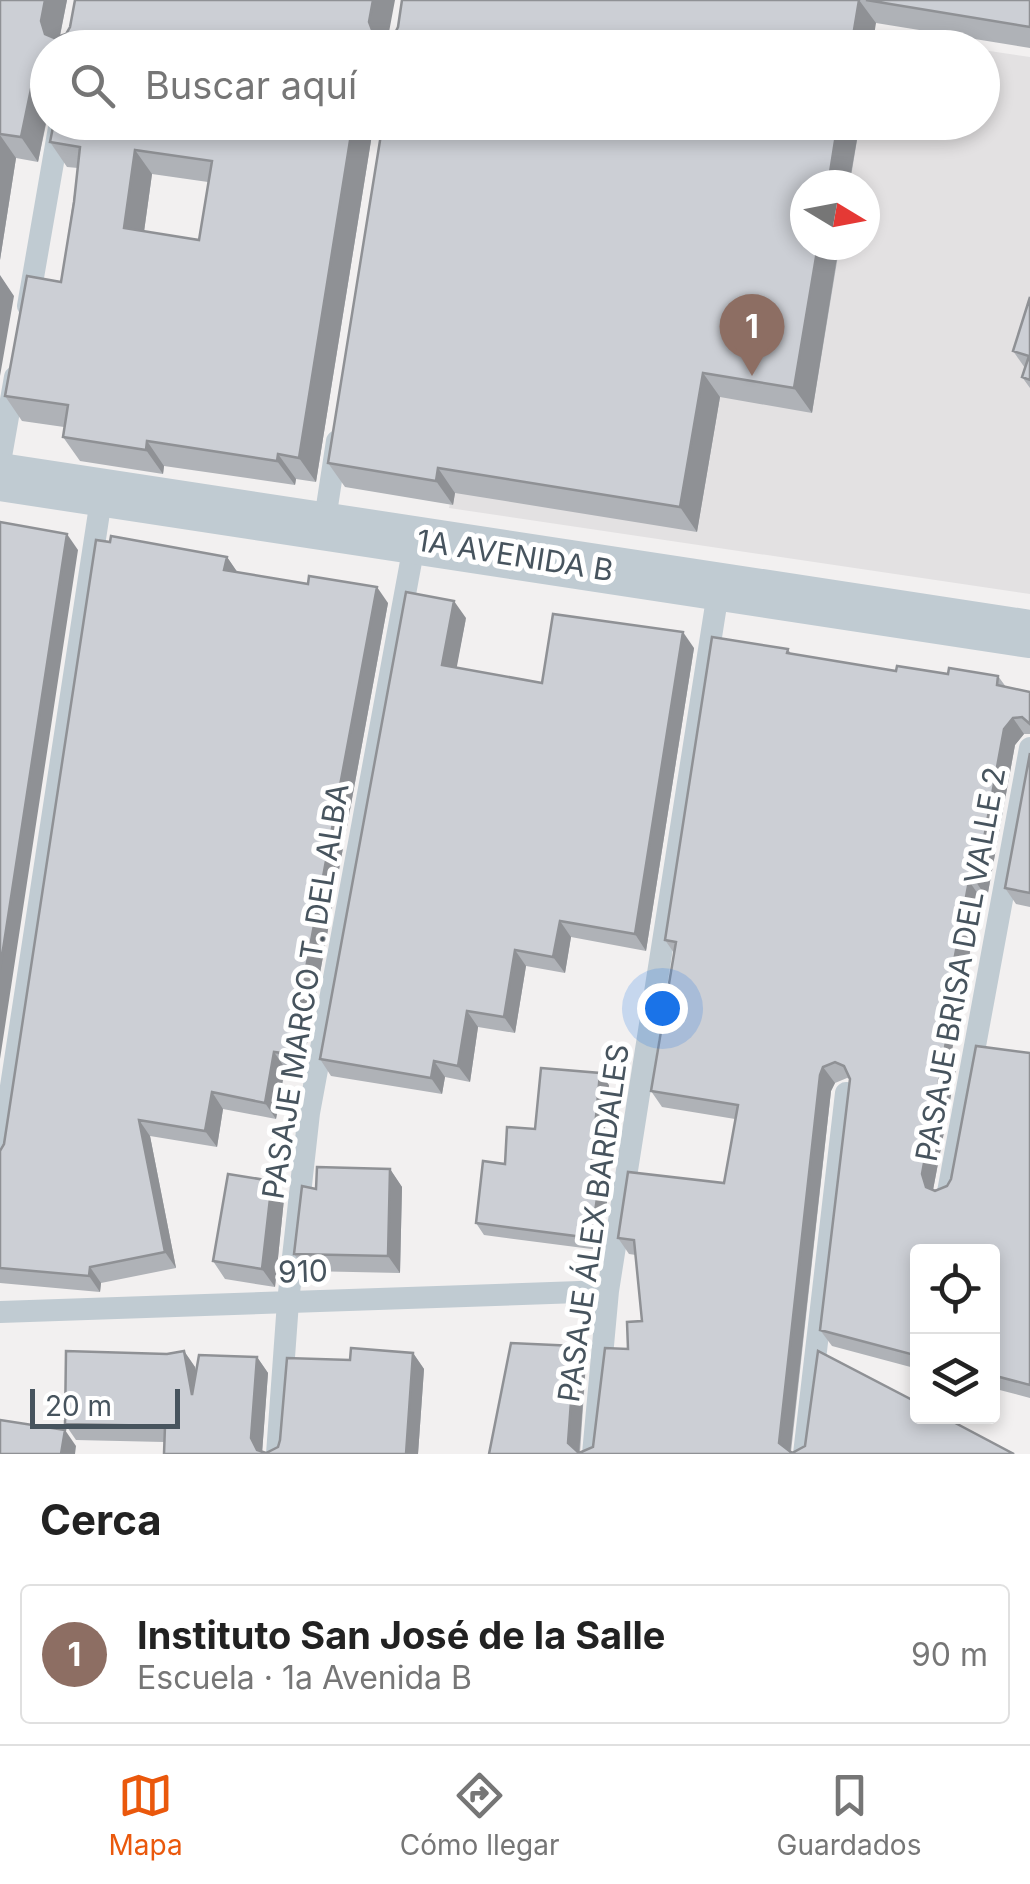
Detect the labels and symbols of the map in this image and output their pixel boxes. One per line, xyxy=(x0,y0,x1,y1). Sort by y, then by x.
north arrow xyxy=(790,170,880,260)
pin: 1 xyxy=(720,294,784,376)
street label: 1A AVENIDA B xyxy=(414,522,616,588)
street label: PASAJE BRISA DEL VALLE 2 xyxy=(908,764,1012,1164)
street label: PASAJE MARCO T. DEL ALBA xyxy=(254,781,356,1201)
your location xyxy=(637,983,688,1034)
street label: PASAJE ÁLEX BARDALES xyxy=(550,1042,636,1404)
street label: 910 xyxy=(278,1252,328,1290)
scale bar xyxy=(30,1384,180,1428)

